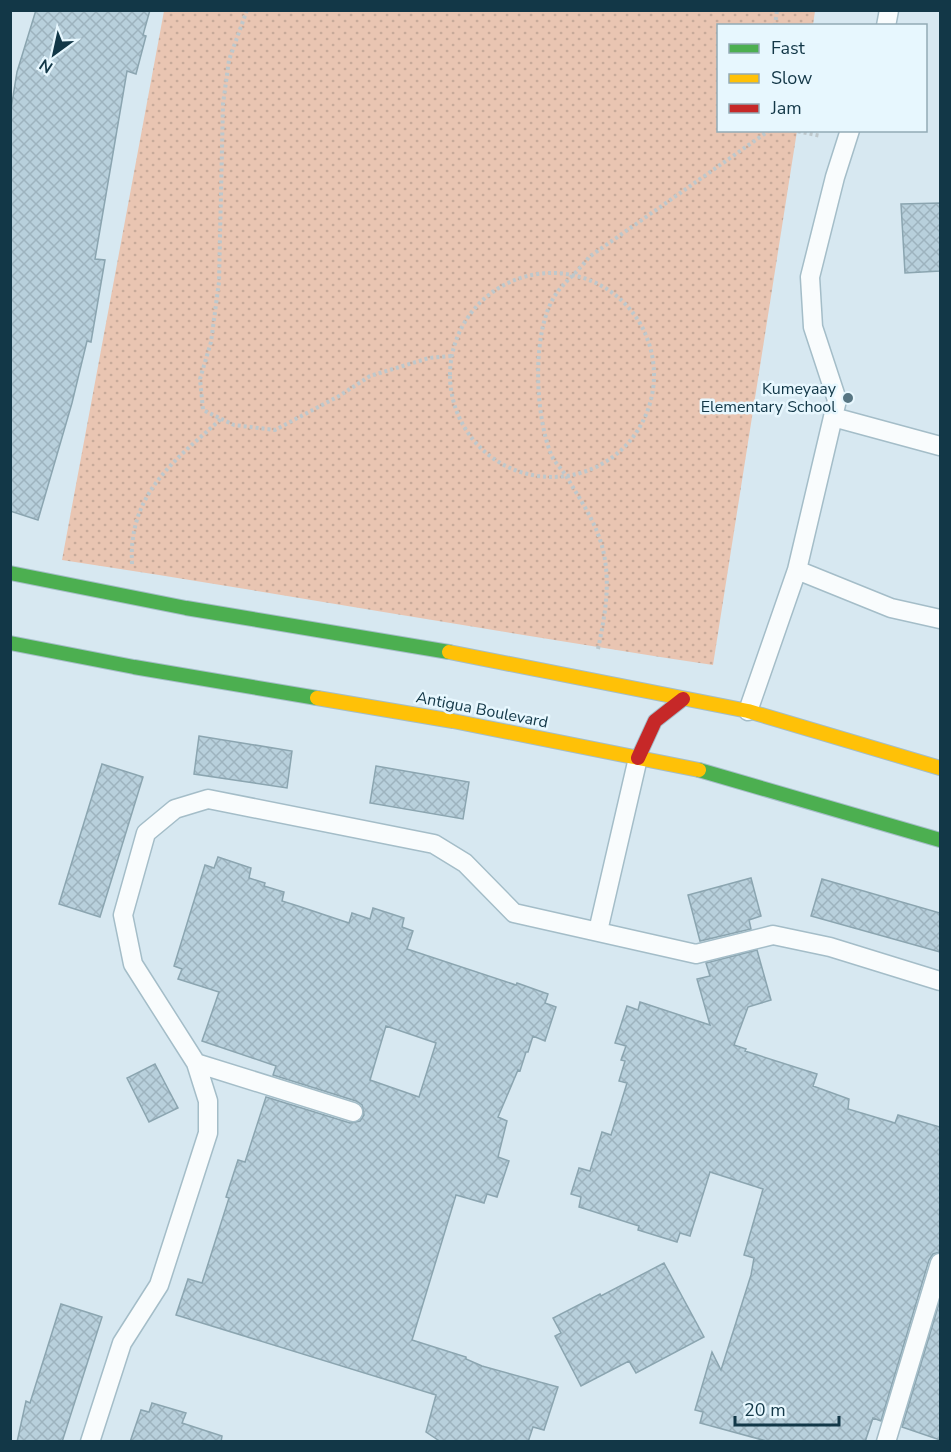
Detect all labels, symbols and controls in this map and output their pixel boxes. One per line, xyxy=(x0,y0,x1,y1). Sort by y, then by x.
north arrow xyxy=(24,24,84,84)
legend xyxy=(717,24,927,132)
text: Fast xyxy=(771,36,806,60)
text: N xyxy=(35,53,57,78)
text: Slow xyxy=(771,66,812,90)
text: Jam xyxy=(770,96,802,120)
place label: Kumeyaay Elementary School xyxy=(701,378,837,418)
marker: Kumeyaay Elementary School xyxy=(841,391,855,405)
street label: Antigua Boulevard xyxy=(414,686,550,734)
scale bar xyxy=(735,1389,838,1427)
text: 20 m xyxy=(744,1398,786,1422)

